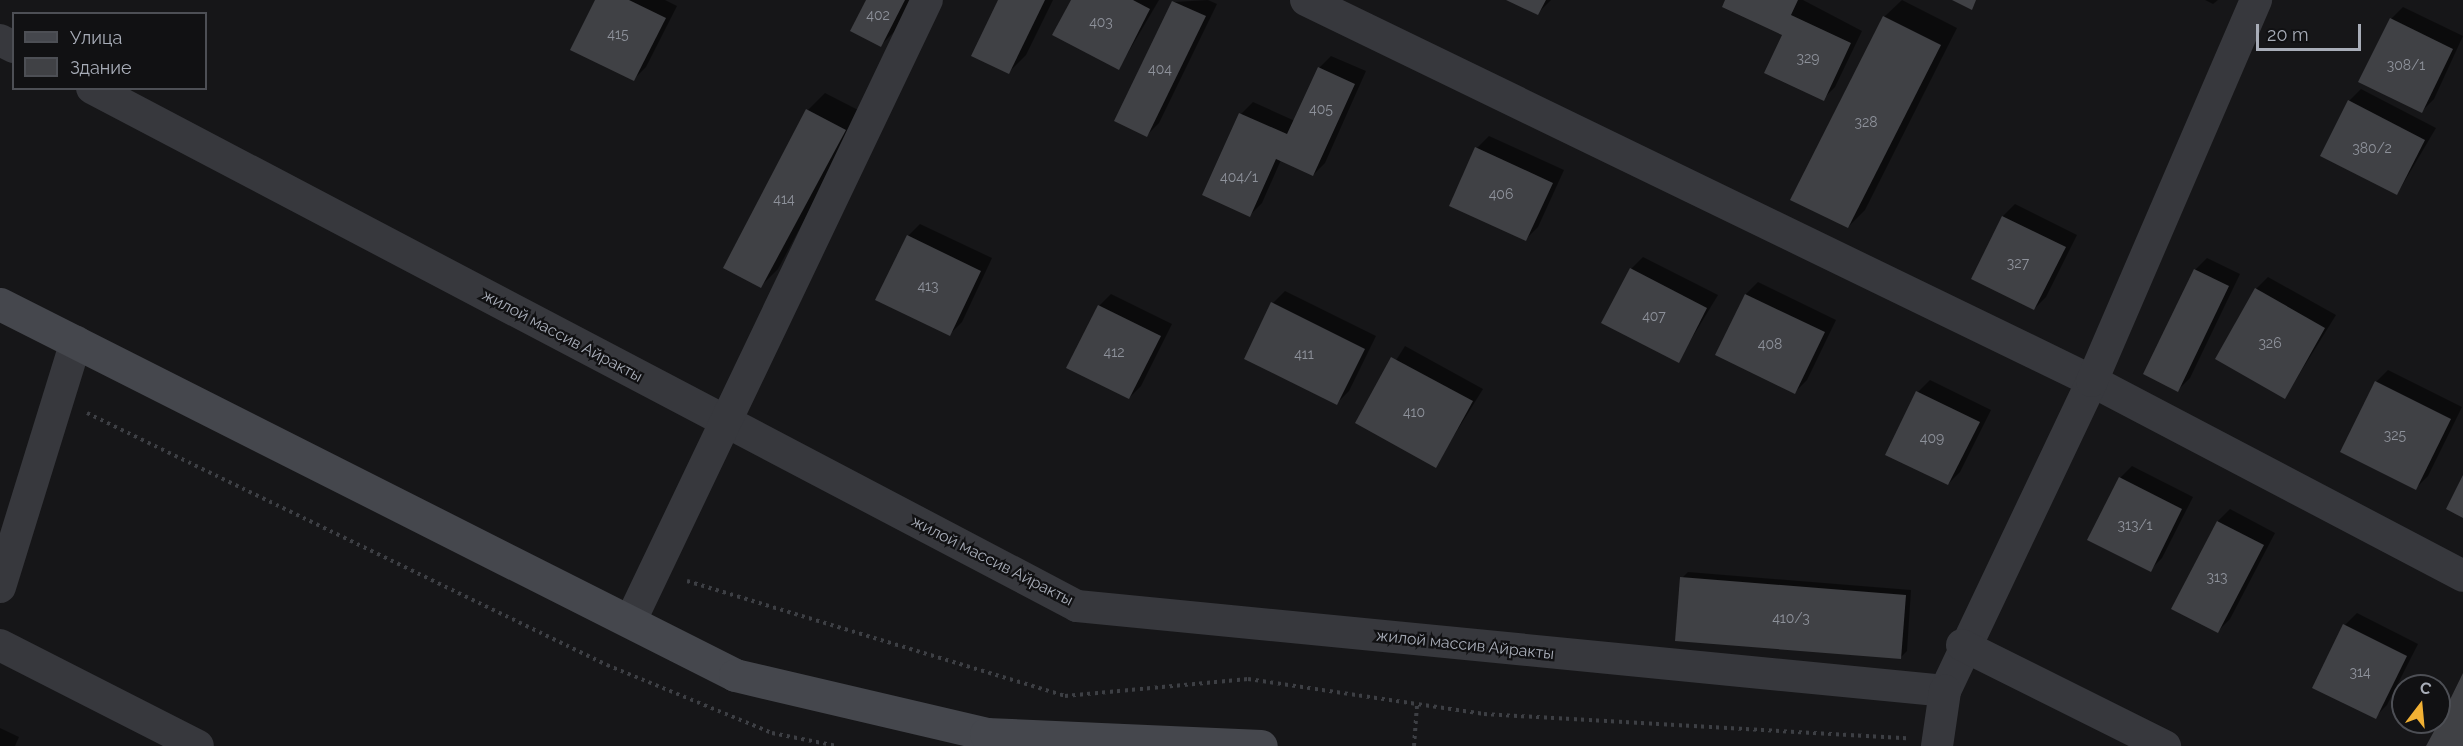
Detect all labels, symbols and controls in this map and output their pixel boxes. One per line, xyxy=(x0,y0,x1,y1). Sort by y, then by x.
house number: 402 xyxy=(866,7,890,23)
legend xyxy=(12,12,207,90)
scale bar xyxy=(2259,12,2364,50)
house number: 403 xyxy=(1089,14,1113,30)
text: 20 m xyxy=(2267,24,2309,45)
house number: 415 xyxy=(607,26,629,42)
text: Улица xyxy=(70,27,122,48)
house number: 329 xyxy=(1797,50,1819,66)
text: Здание xyxy=(70,57,132,78)
house number: 308/1 xyxy=(2387,57,2425,73)
house number: 404 xyxy=(1148,61,1172,77)
house number: 405 xyxy=(1309,101,1333,117)
house number: 328 xyxy=(1854,114,1878,130)
house number: 380/2 xyxy=(2352,140,2392,156)
house number: 404/1 xyxy=(1220,169,1258,185)
house number: 406 xyxy=(1489,186,1513,202)
house number: 414 xyxy=(773,191,795,207)
house number: 327 xyxy=(2007,255,2029,271)
house number: 413 xyxy=(917,278,939,294)
street label: жилой массив Айракты xyxy=(478,285,646,387)
house number: 407 xyxy=(1642,308,1666,324)
house number: 326 xyxy=(2258,335,2282,351)
house number: 408 xyxy=(1758,336,1782,352)
house number: 412 xyxy=(1104,344,1124,360)
house number: 411 xyxy=(1294,346,1314,362)
house number: 410 xyxy=(1403,404,1425,420)
house number: 325 xyxy=(2384,427,2406,443)
house number: 409 xyxy=(1920,430,1944,446)
street label: жилой массив Айракты xyxy=(908,512,1076,610)
house number: 313/1 xyxy=(2117,517,2153,533)
house number: 313 xyxy=(2207,569,2227,585)
house number: 410/3 xyxy=(1772,610,1810,626)
street label: жилой массив Айракты xyxy=(1375,626,1555,664)
house number: 314 xyxy=(2349,664,2371,680)
north arrow xyxy=(2391,674,2451,734)
text: С xyxy=(2418,677,2433,699)

